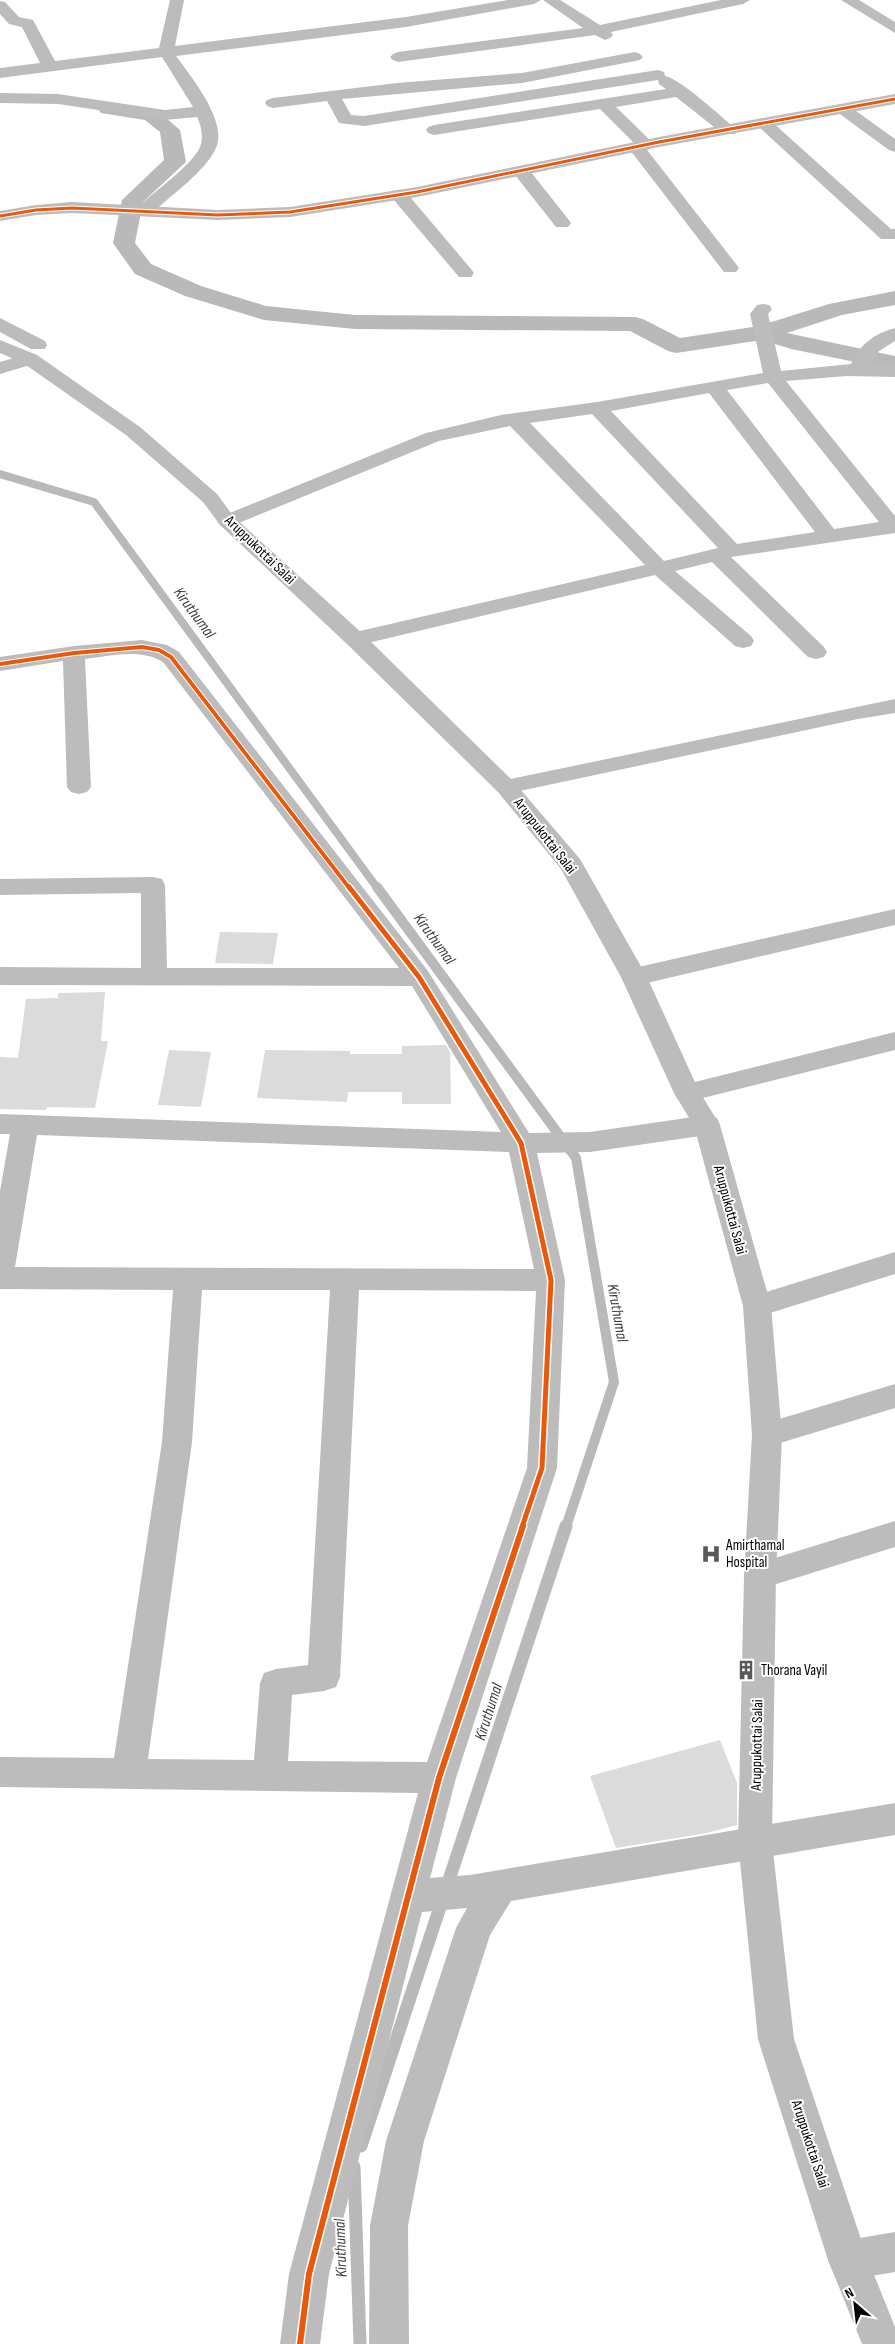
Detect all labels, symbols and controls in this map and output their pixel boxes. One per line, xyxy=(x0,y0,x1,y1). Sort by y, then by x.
street label: Aruppukottai Salai xyxy=(220,511,300,589)
water label: Kiruthumal xyxy=(169,584,220,643)
street label: Aruppukottai Salai xyxy=(509,793,581,878)
water label: Kiruthumal xyxy=(409,910,460,969)
street label: Aruppukottai Salai xyxy=(709,1163,751,1257)
water label: Kiruthumal xyxy=(603,1283,632,1345)
place label: Amirthamal Hospital xyxy=(725,1536,785,1572)
hospital icon: Amirthamal Hospital xyxy=(700,1543,722,1565)
building icon: Thorana Vayil xyxy=(735,1659,757,1681)
place label: Thorana Vayil xyxy=(761,1661,827,1680)
water label: Kiruthumal xyxy=(471,1680,507,1743)
street label: Aruppukottai Salai xyxy=(747,1699,767,1792)
street label: Aruppukottai Salai xyxy=(787,2097,833,2191)
water label: Kiruthumal xyxy=(330,2217,352,2278)
north arrow xyxy=(830,2279,880,2329)
text: N xyxy=(842,2284,856,2302)

